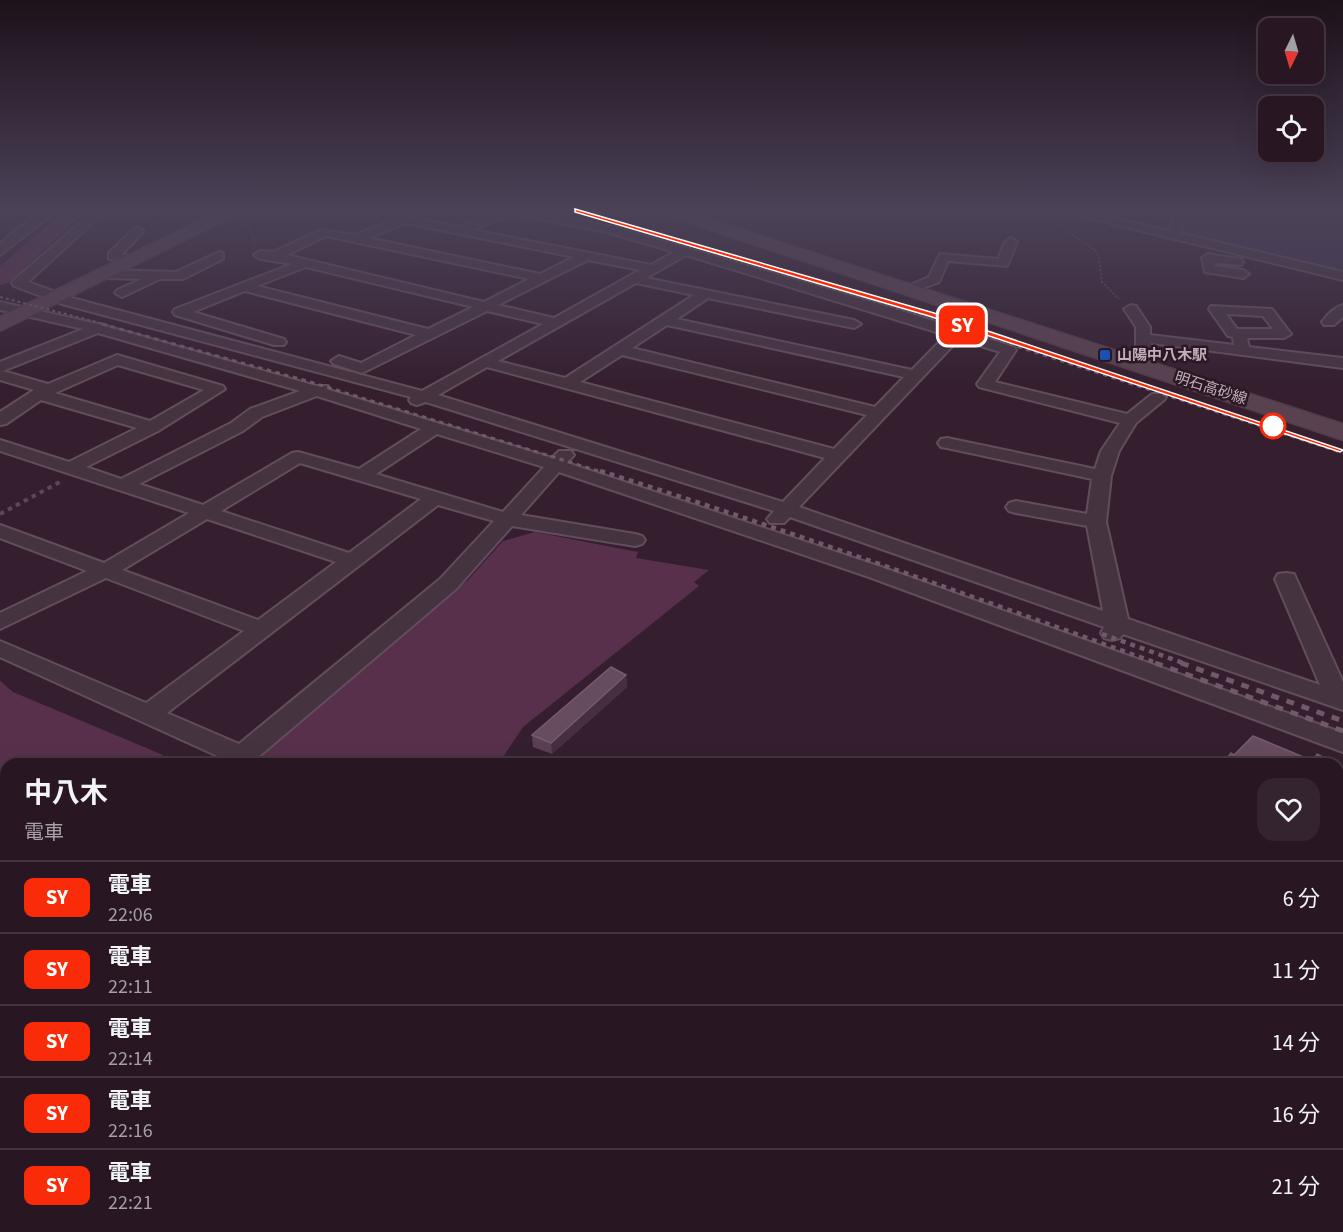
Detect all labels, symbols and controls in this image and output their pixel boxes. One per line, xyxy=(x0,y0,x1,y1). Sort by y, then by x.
north arrow xyxy=(1258,18,1324,84)
map controls xyxy=(1258,18,1324,162)
button: locate xyxy=(1258,96,1324,162)
line badge: SY xyxy=(935,306,989,344)
text: SY xyxy=(951,310,973,340)
place label: 山陽中八木駅 xyxy=(1117,345,1207,366)
marker: 山陽中八木駅 xyxy=(1098,348,1112,362)
street label: 明石高砂線 xyxy=(1172,367,1250,410)
unlabelled marker xyxy=(1260,413,1286,439)
text: 中八木 xyxy=(24,773,108,813)
button: heart xyxy=(1257,778,1320,841)
text: 電車 xyxy=(24,819,64,847)
text: 電車 xyxy=(108,869,152,901)
text: SY xyxy=(46,882,68,912)
text: 6 分 xyxy=(1283,883,1320,915)
text: 22:06 xyxy=(108,901,153,929)
text: 電車 xyxy=(108,941,152,973)
text: SY xyxy=(46,954,68,984)
text: 11 分 xyxy=(1272,955,1320,987)
text: 22:11 xyxy=(108,973,153,1001)
text: 電車 xyxy=(108,1013,152,1045)
text: SY xyxy=(46,1026,68,1056)
text: 14 分 xyxy=(1272,1027,1320,1059)
text: 22:14 xyxy=(108,1045,153,1073)
text: 電車 xyxy=(108,1085,152,1117)
text: SY xyxy=(46,1098,68,1128)
text: 16 分 xyxy=(1272,1099,1320,1131)
text: 22:16 xyxy=(108,1117,153,1145)
text: 電車 xyxy=(108,1157,152,1189)
text: SY xyxy=(46,1170,68,1200)
text: 21 分 xyxy=(1272,1171,1320,1203)
text: 22:21 xyxy=(108,1189,153,1217)

